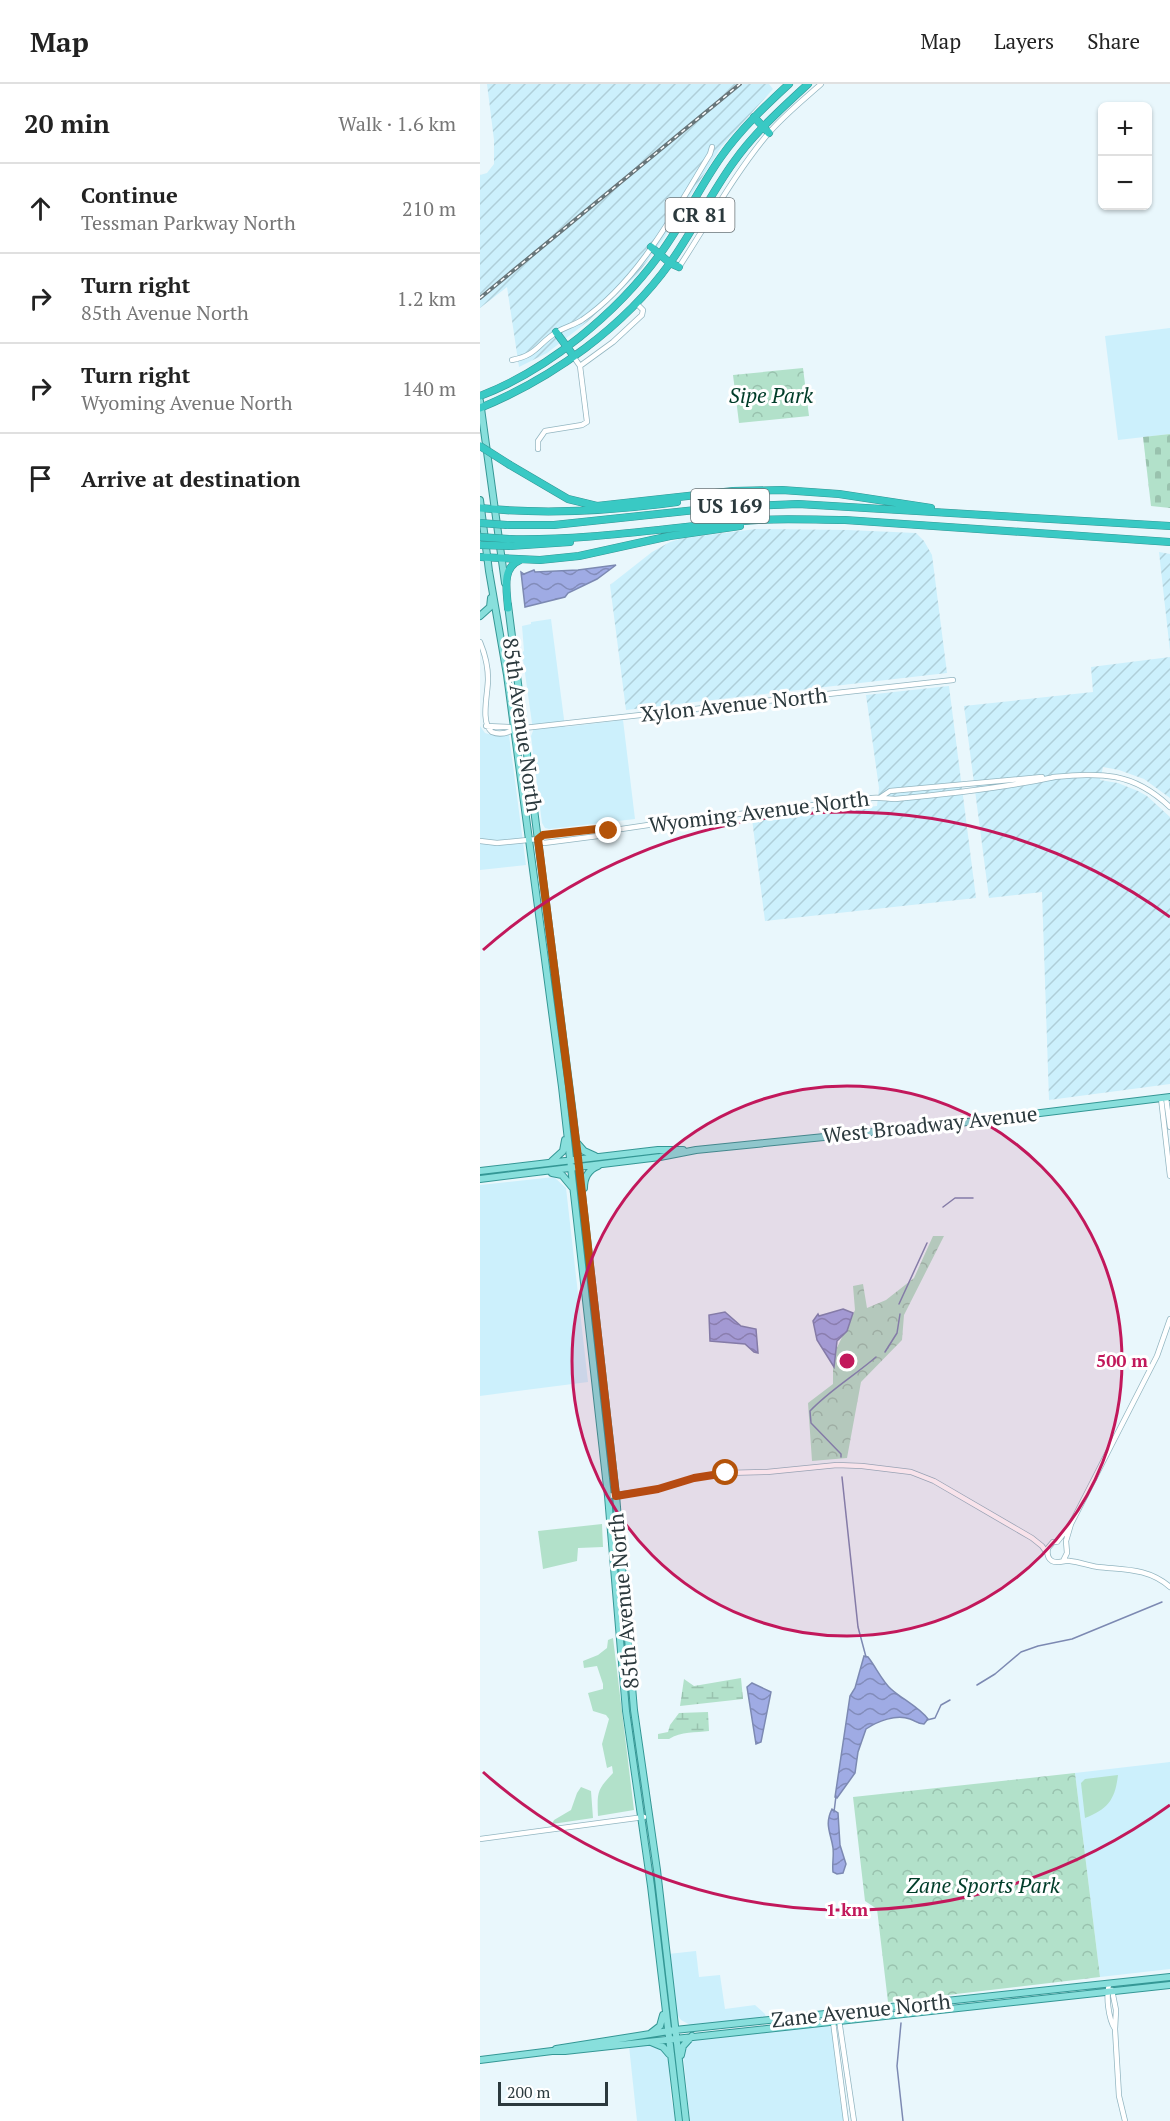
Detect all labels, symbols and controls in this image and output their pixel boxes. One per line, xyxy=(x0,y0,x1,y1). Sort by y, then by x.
text: Map xyxy=(30,23,89,60)
text: Map xyxy=(920,27,961,55)
text: Layers xyxy=(994,27,1054,55)
text: Share xyxy=(1087,27,1140,55)
map controls xyxy=(1098,102,1152,210)
button: + xyxy=(1098,102,1152,156)
text: 20 min xyxy=(24,106,110,140)
text: Walk · 1.6 km xyxy=(338,110,456,137)
button: − xyxy=(1098,156,1152,210)
text: Continue xyxy=(81,180,178,209)
icon: ahead xyxy=(24,192,57,225)
text: 210 m xyxy=(402,195,456,222)
road number: CR 81 xyxy=(666,198,734,232)
text: Tessman Parkway North xyxy=(81,209,296,236)
text: Turn right xyxy=(81,270,190,299)
icon: right xyxy=(24,282,57,315)
text: 1.2 km xyxy=(397,285,456,312)
text: 85th Avenue North xyxy=(81,299,249,326)
text: Turn right xyxy=(81,360,190,389)
icon: right xyxy=(24,372,57,405)
text: 140 m xyxy=(402,375,456,402)
park label: Sipe Park xyxy=(729,381,814,409)
text: Wyoming Avenue North xyxy=(81,389,292,416)
icon: arrive xyxy=(24,462,57,495)
text: Arrive at destination xyxy=(81,464,300,493)
road number: US 169 xyxy=(691,489,769,523)
street label: 85th Avenue North xyxy=(497,636,549,814)
street label: Xylon Avenue North xyxy=(639,680,829,728)
street label: Wyoming Avenue North xyxy=(647,784,871,838)
route end xyxy=(595,817,621,843)
street label: West Broadway Avenue xyxy=(821,1099,1039,1149)
text: 500 m xyxy=(1096,1348,1148,1372)
centre of rings xyxy=(837,1351,857,1371)
route start xyxy=(712,1459,738,1485)
street label: 85th Avenue North xyxy=(601,1512,645,1690)
park label: Zane Sports Park xyxy=(906,1871,1061,1899)
text: 1 km xyxy=(826,1897,868,1921)
street label: Zane Avenue North xyxy=(770,1987,952,2033)
scale bar xyxy=(498,2079,608,2106)
text: 200 m xyxy=(507,2081,550,2103)

